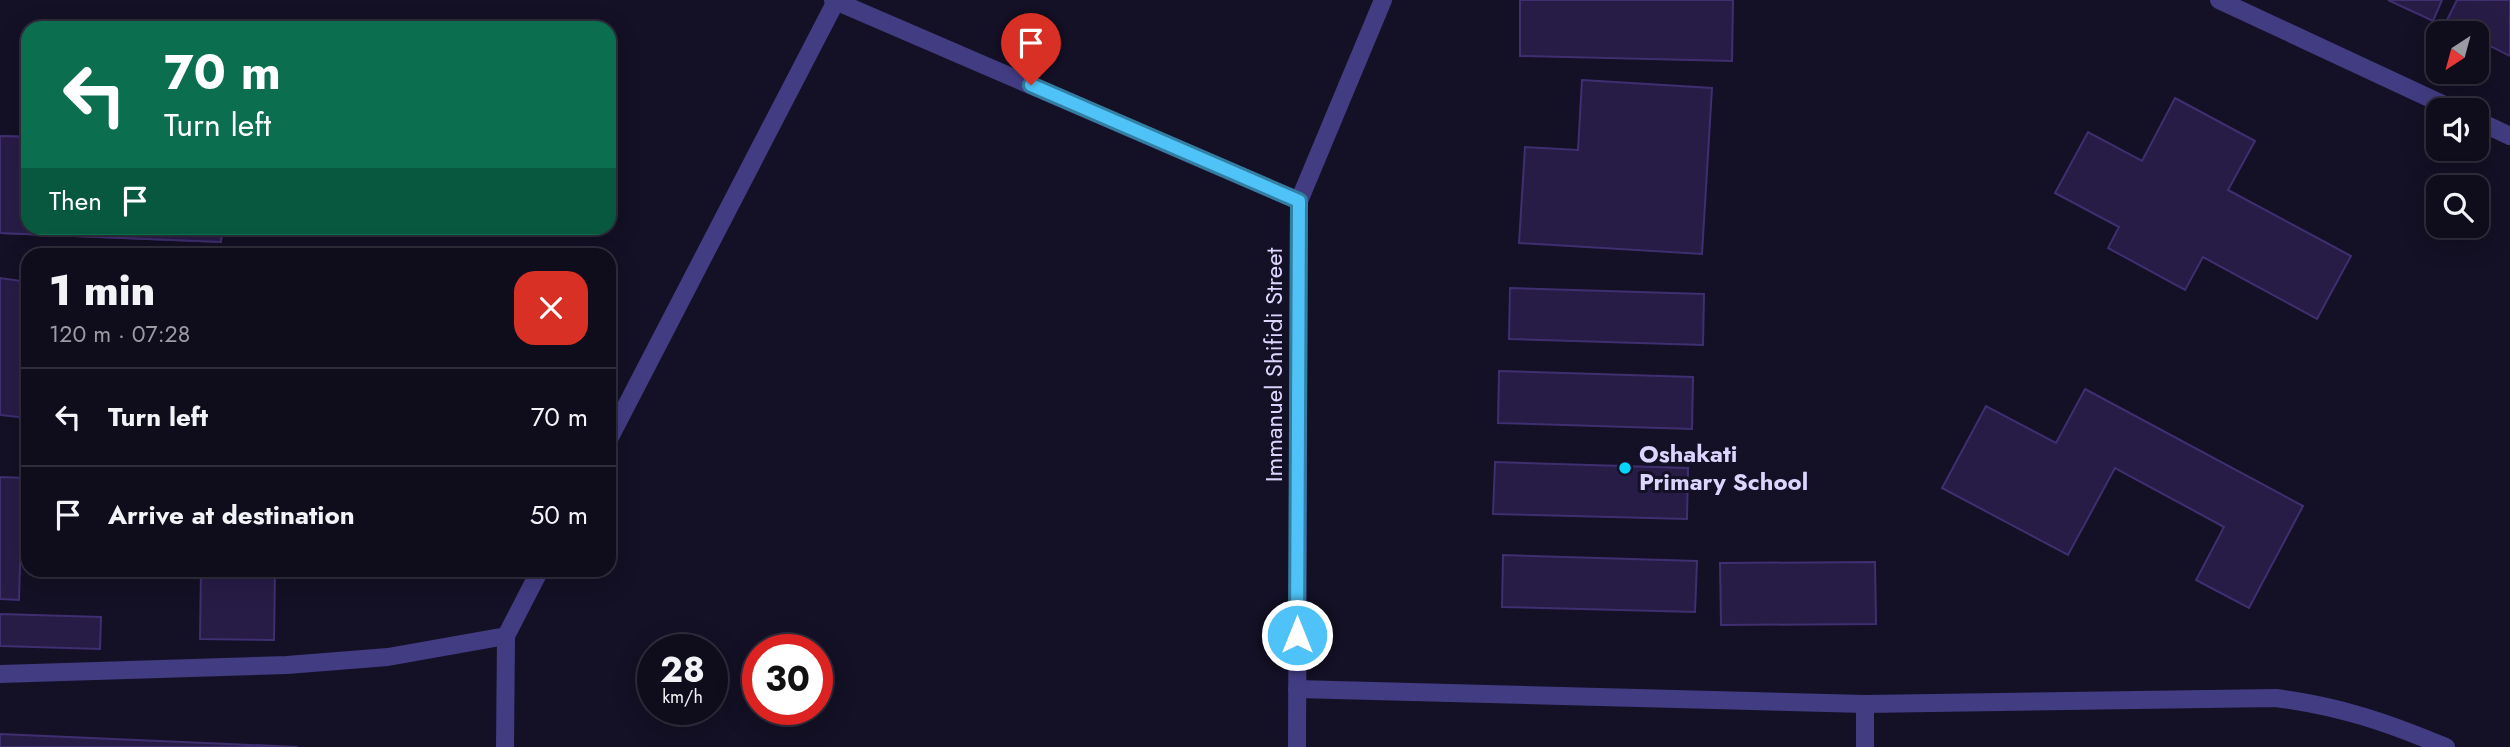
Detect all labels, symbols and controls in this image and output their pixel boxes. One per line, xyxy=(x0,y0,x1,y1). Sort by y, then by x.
pin xyxy=(1001,13,1061,85)
north arrow xyxy=(2426,21,2488,84)
map controls xyxy=(2426,21,2489,238)
icon: arrive xyxy=(1012,24,1050,62)
text: 70 m xyxy=(164,37,281,107)
icon: left xyxy=(49,49,140,140)
button: sound xyxy=(2426,98,2489,161)
text: Turn left xyxy=(164,102,271,148)
button: search xyxy=(2426,175,2489,238)
text: Then xyxy=(49,182,102,220)
icon: arrive xyxy=(116,182,154,220)
street label: Immanuel Shifidi Street xyxy=(1256,247,1291,482)
text: 1 min xyxy=(49,260,155,321)
button: close xyxy=(514,271,588,345)
text: 120 m · 07:28 xyxy=(49,317,190,351)
icon: left xyxy=(49,398,87,436)
text: Turn left xyxy=(108,398,208,436)
text: 70 m xyxy=(531,398,588,436)
place label: Oshakati Primary School xyxy=(1639,436,1808,499)
marker: Oshakati Primary School xyxy=(1617,460,1633,476)
icon: arrive xyxy=(49,496,87,534)
text: Arrive at destination xyxy=(108,496,355,534)
text: 50 m xyxy=(530,496,588,534)
position arrow xyxy=(1260,598,1334,672)
speed limit sign: 30 xyxy=(742,634,833,725)
text: 28 xyxy=(660,645,705,695)
text: km/h xyxy=(662,684,703,710)

